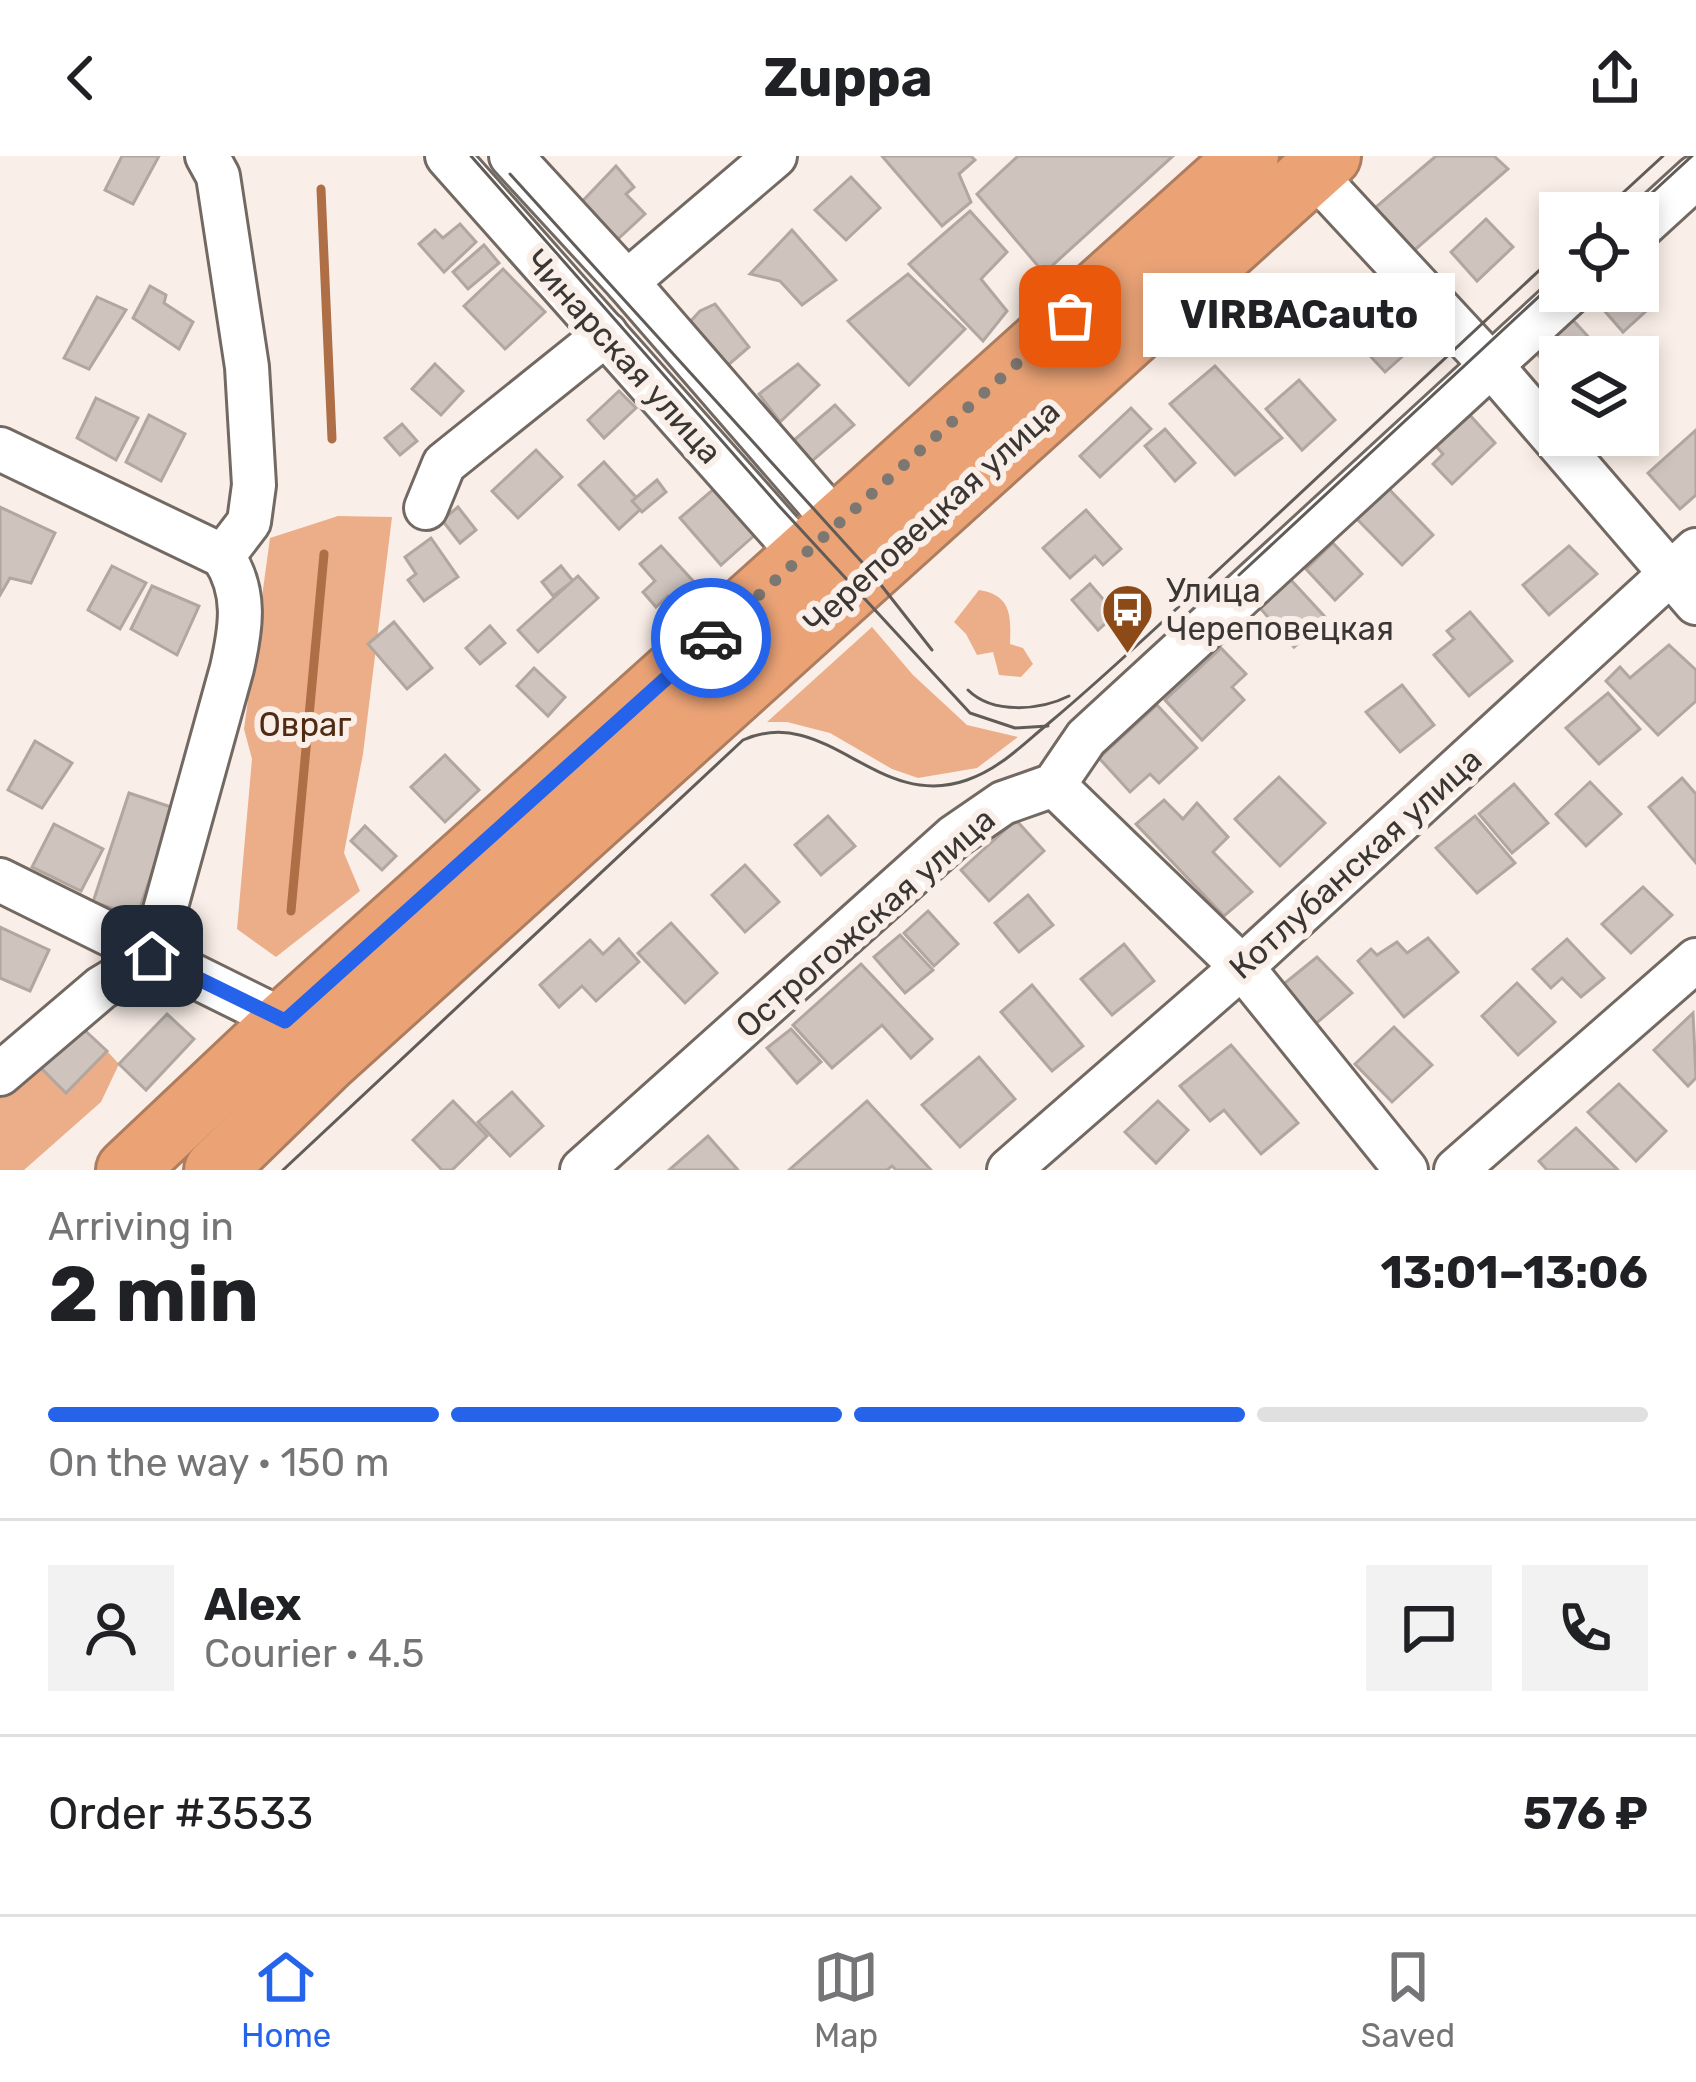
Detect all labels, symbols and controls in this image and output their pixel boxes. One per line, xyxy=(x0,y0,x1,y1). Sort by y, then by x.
icon: back xyxy=(48,45,114,111)
icon: share xyxy=(1582,45,1648,111)
text: Zuppa xyxy=(763,46,933,110)
map controls xyxy=(1539,192,1659,456)
button: locate xyxy=(1539,192,1659,312)
street label: Чинарская улица xyxy=(517,241,730,471)
pin xyxy=(1019,265,1121,367)
callout: VIRBACauto xyxy=(1142,274,1454,358)
icon: bag xyxy=(1037,283,1103,349)
text: VIRBACauto xyxy=(1180,292,1418,338)
button: layers xyxy=(1539,336,1659,456)
street label: Череповецкая улица xyxy=(795,391,1067,642)
place label: Улица Череповецкая xyxy=(1166,571,1394,648)
courier xyxy=(651,578,771,698)
bus stop icon: Улица Череповецкая xyxy=(1099,581,1155,655)
icon: car xyxy=(678,605,744,671)
park label: Овраг xyxy=(259,705,351,744)
street label: Котлубанская улица xyxy=(1221,740,1489,987)
street label: Острогожская улица xyxy=(728,799,1003,1045)
pin xyxy=(101,905,203,1007)
icon: home xyxy=(119,923,185,989)
text: Arriving in xyxy=(48,1204,234,1250)
text: 13:01–13:06 xyxy=(1381,1246,1648,1299)
text: 2 min xyxy=(48,1248,259,1341)
text: On the way · 150 m xyxy=(48,1440,389,1486)
button: person xyxy=(48,1565,174,1691)
button: chat xyxy=(1366,1565,1492,1691)
button: phone xyxy=(1522,1565,1648,1691)
text: Alex xyxy=(204,1578,302,1631)
text: Courier · 4.5 xyxy=(204,1631,424,1677)
text: Order #3533 xyxy=(48,1787,313,1840)
text: 576 ₽ xyxy=(1523,1787,1648,1840)
tab: Home xyxy=(241,1944,331,2055)
tab: Map xyxy=(813,1944,879,2055)
tab: Saved xyxy=(1361,1944,1455,2055)

